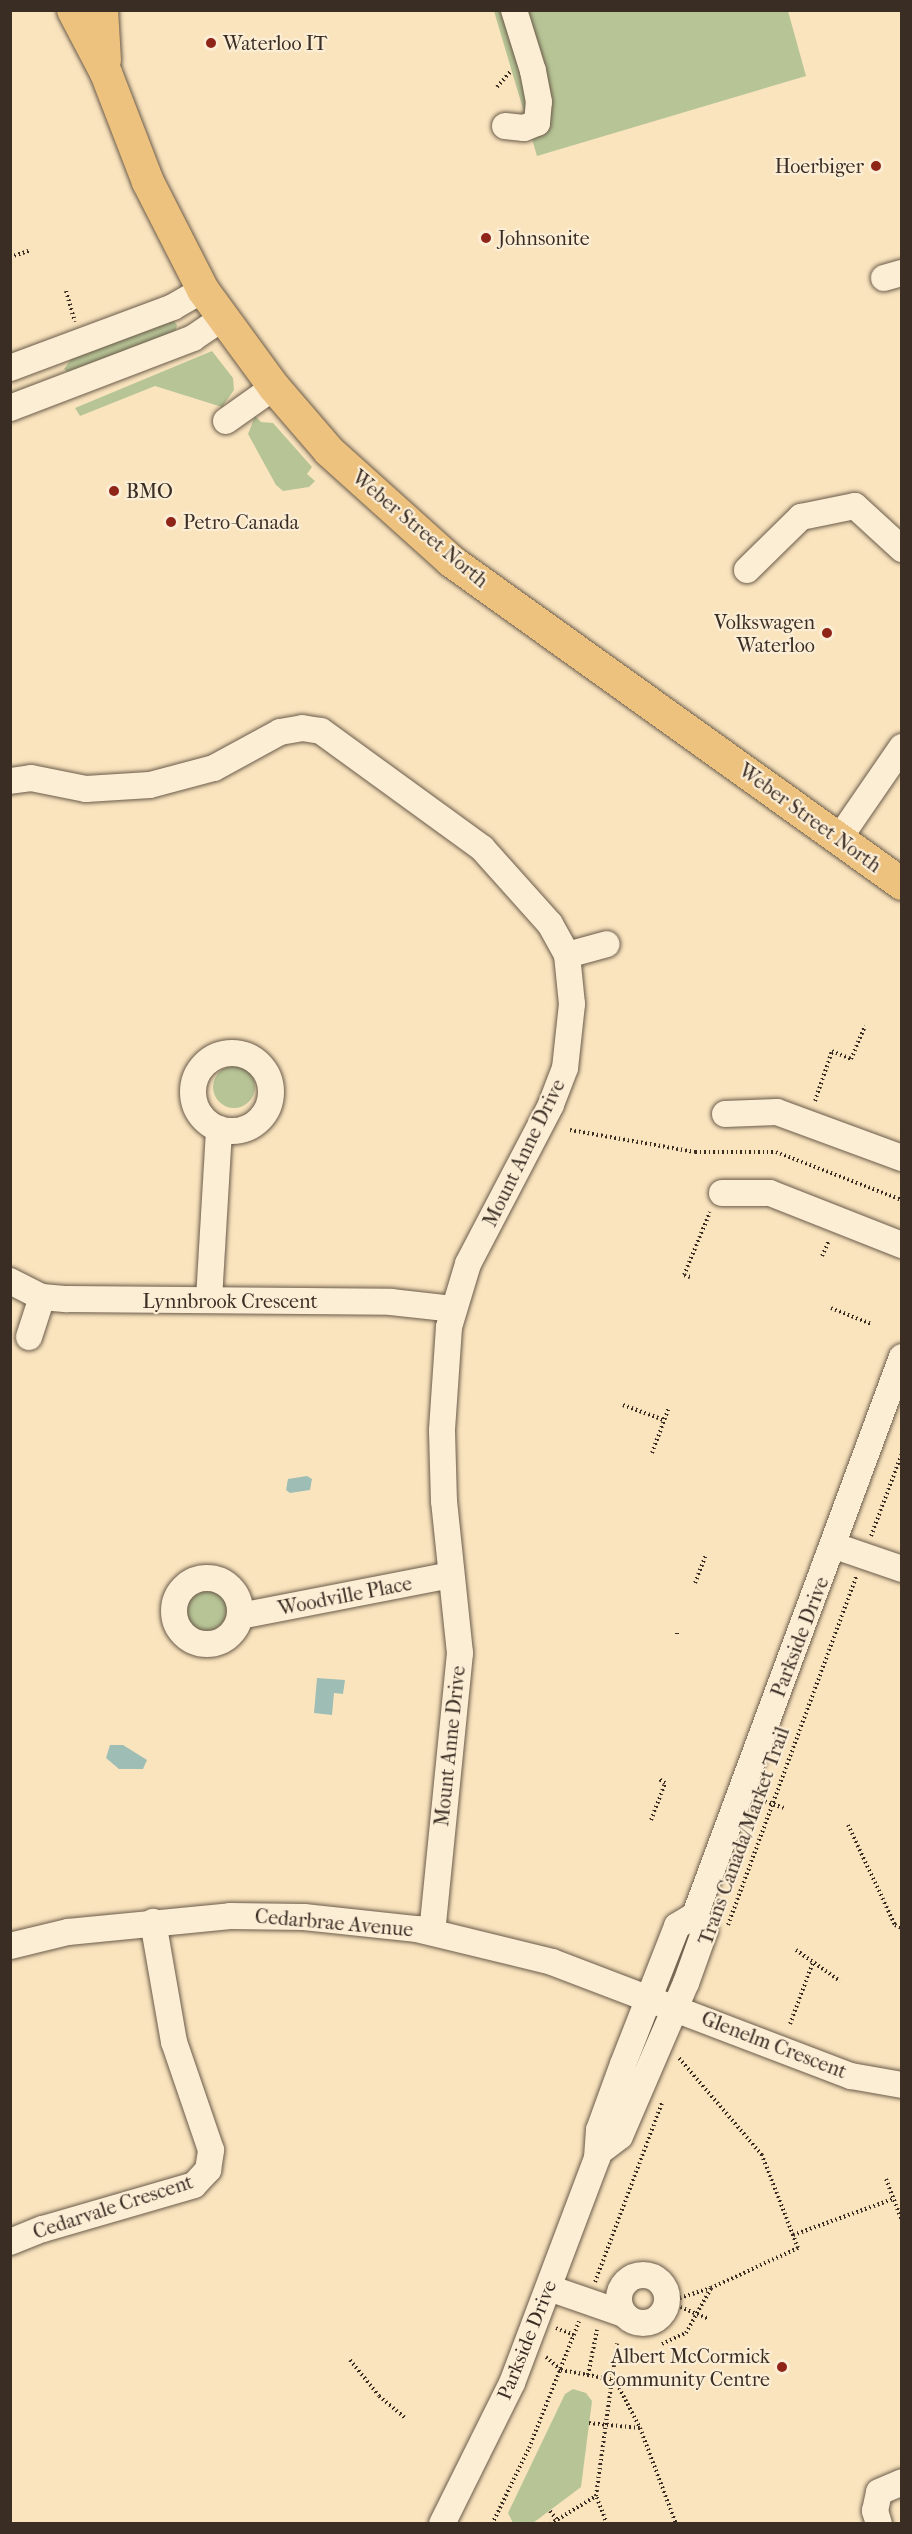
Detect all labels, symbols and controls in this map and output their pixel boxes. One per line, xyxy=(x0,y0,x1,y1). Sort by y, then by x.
place label: Waterloo IT xyxy=(223,31,327,55)
marker: Waterloo IT xyxy=(204,36,218,50)
place label: Hoerbiger xyxy=(775,154,864,178)
marker: Hoerbiger xyxy=(869,159,883,173)
place label: Johnsonite xyxy=(498,226,590,250)
marker: Johnsonite xyxy=(479,231,493,245)
street label: Weber Street North xyxy=(347,465,493,593)
place label: BMO xyxy=(126,479,173,503)
marker: BMO xyxy=(107,484,121,498)
place label: Petro-Canada xyxy=(183,510,299,534)
marker: Petro-Canada xyxy=(164,515,178,529)
place label: Volkswagen Waterloo xyxy=(714,610,815,657)
marker: Volkswagen Waterloo xyxy=(820,626,834,640)
street label: Weber Street North xyxy=(734,758,886,878)
street label: Mount Anne Drive xyxy=(478,1075,570,1231)
street label: Lynnbrook Crescent xyxy=(142,1289,318,1313)
street label: Woodville Place xyxy=(276,1571,414,1621)
street label: Parkside Drive xyxy=(766,1574,834,1700)
street label: Mount Anne Drive xyxy=(430,1665,470,1827)
street label: Trans Canada/Market Trail xyxy=(693,1724,795,1948)
street label: Cedarbrae Avenue xyxy=(254,1904,414,1942)
street label: Glenelm Crescent xyxy=(698,2006,850,2084)
street label: Cedarvale Crescent xyxy=(30,2170,196,2244)
street label: Parkside Drive xyxy=(492,2277,562,2403)
place label: Albert McCormick Community Centre xyxy=(602,2344,770,2391)
marker: Albert McCormick Community Centre xyxy=(775,2360,789,2374)

